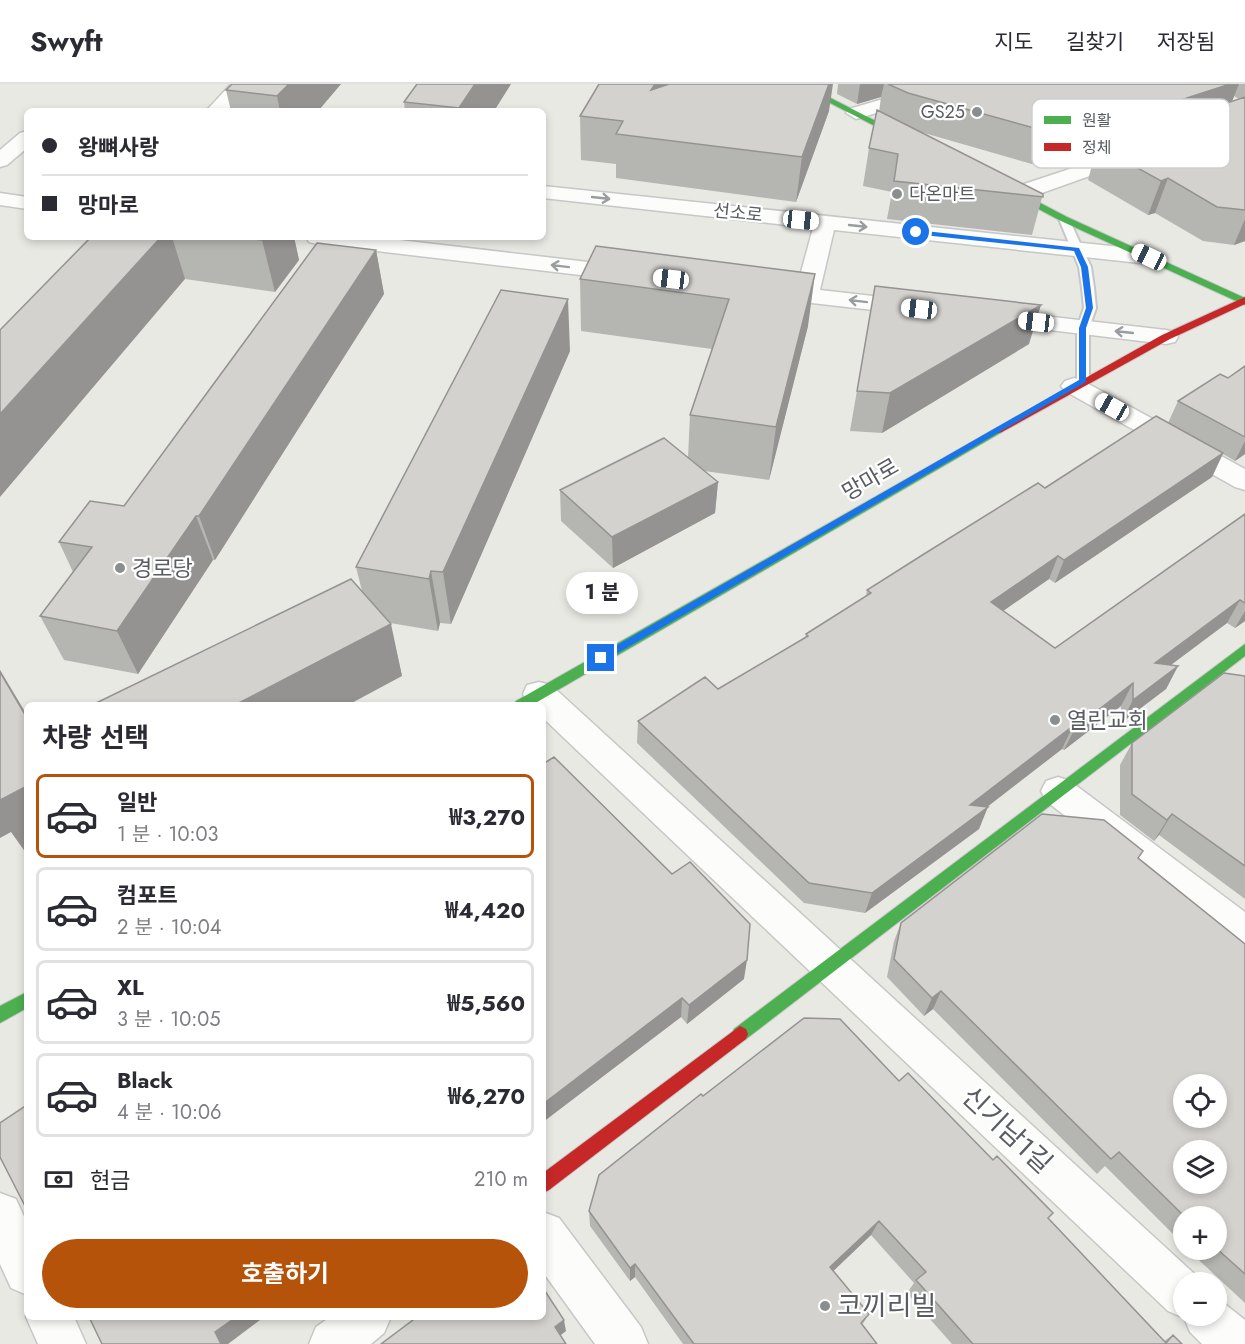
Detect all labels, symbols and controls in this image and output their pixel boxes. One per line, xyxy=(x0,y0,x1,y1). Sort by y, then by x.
text: Swyft xyxy=(30,21,103,62)
text: 지도 xyxy=(994,27,1033,57)
text: 길찾기 xyxy=(1066,27,1124,57)
text: 저장됨 xyxy=(1157,27,1215,57)
place label: GS25 xyxy=(921,99,965,125)
legend xyxy=(1032,99,1230,168)
marker: GS25 xyxy=(970,105,984,119)
text: 원활 xyxy=(1082,109,1112,132)
text: 왕뼈사랑 xyxy=(78,131,159,163)
text: 정체 xyxy=(1082,136,1111,159)
place label: 다온마트 xyxy=(909,181,975,207)
marker: 다온마트 xyxy=(890,187,904,201)
text: 망마로 xyxy=(78,189,139,221)
one-way arrow xyxy=(591,193,611,204)
street label: 선소로 xyxy=(712,197,764,229)
car xyxy=(782,209,820,231)
route start xyxy=(902,218,929,245)
one-way arrow xyxy=(847,221,867,232)
car xyxy=(1129,241,1169,273)
one-way arrow xyxy=(550,260,570,271)
car xyxy=(652,268,690,290)
one-way arrow xyxy=(848,296,868,307)
car xyxy=(900,298,938,320)
car xyxy=(1017,311,1055,333)
one-way arrow xyxy=(1115,327,1134,338)
car xyxy=(1092,390,1132,424)
street label: 망마로 xyxy=(836,450,904,508)
place label: 경로당 xyxy=(132,552,193,584)
marker: 경로당 xyxy=(113,561,127,575)
callout: 1 분 xyxy=(565,571,637,613)
text: 1 분 xyxy=(585,578,619,607)
route end xyxy=(587,644,614,671)
place label: 열린교회 xyxy=(1067,704,1148,736)
marker: 열린교회 xyxy=(1048,713,1062,727)
text: 차량 선택 xyxy=(42,718,149,757)
text: 일반 xyxy=(117,786,157,818)
icon: car xyxy=(45,789,99,843)
text: ₩3,270 xyxy=(449,801,525,833)
text: 1 분 · 10:03 xyxy=(117,820,218,849)
text: 컴포트 xyxy=(117,879,178,911)
icon: car xyxy=(45,882,99,936)
text: ₩4,420 xyxy=(445,894,525,926)
text: 2 분 · 10:04 xyxy=(117,913,221,942)
text: XL xyxy=(117,971,144,1003)
icon: car xyxy=(45,975,99,1029)
text: ₩5,560 xyxy=(447,987,525,1019)
text: 3 분 · 10:05 xyxy=(117,1005,221,1034)
text: Black xyxy=(117,1064,173,1096)
icon: car xyxy=(45,1068,99,1122)
map controls xyxy=(1173,1074,1227,1326)
button: locate xyxy=(1173,1074,1227,1128)
street label: 신기남1길 xyxy=(953,1077,1061,1182)
text: ₩6,270 xyxy=(448,1080,525,1112)
text: 4 분 · 10:06 xyxy=(117,1098,222,1127)
button: layers xyxy=(1173,1140,1227,1194)
icon: cash xyxy=(42,1163,75,1196)
text: 현금 xyxy=(90,1164,130,1196)
text: 210 m xyxy=(474,1165,528,1194)
button: + xyxy=(1173,1206,1227,1260)
button: 호출하기 xyxy=(42,1239,528,1308)
button: − xyxy=(1173,1272,1227,1326)
place label: 코끼리빌 xyxy=(837,1286,936,1325)
marker: 코끼리빌 xyxy=(818,1299,832,1313)

